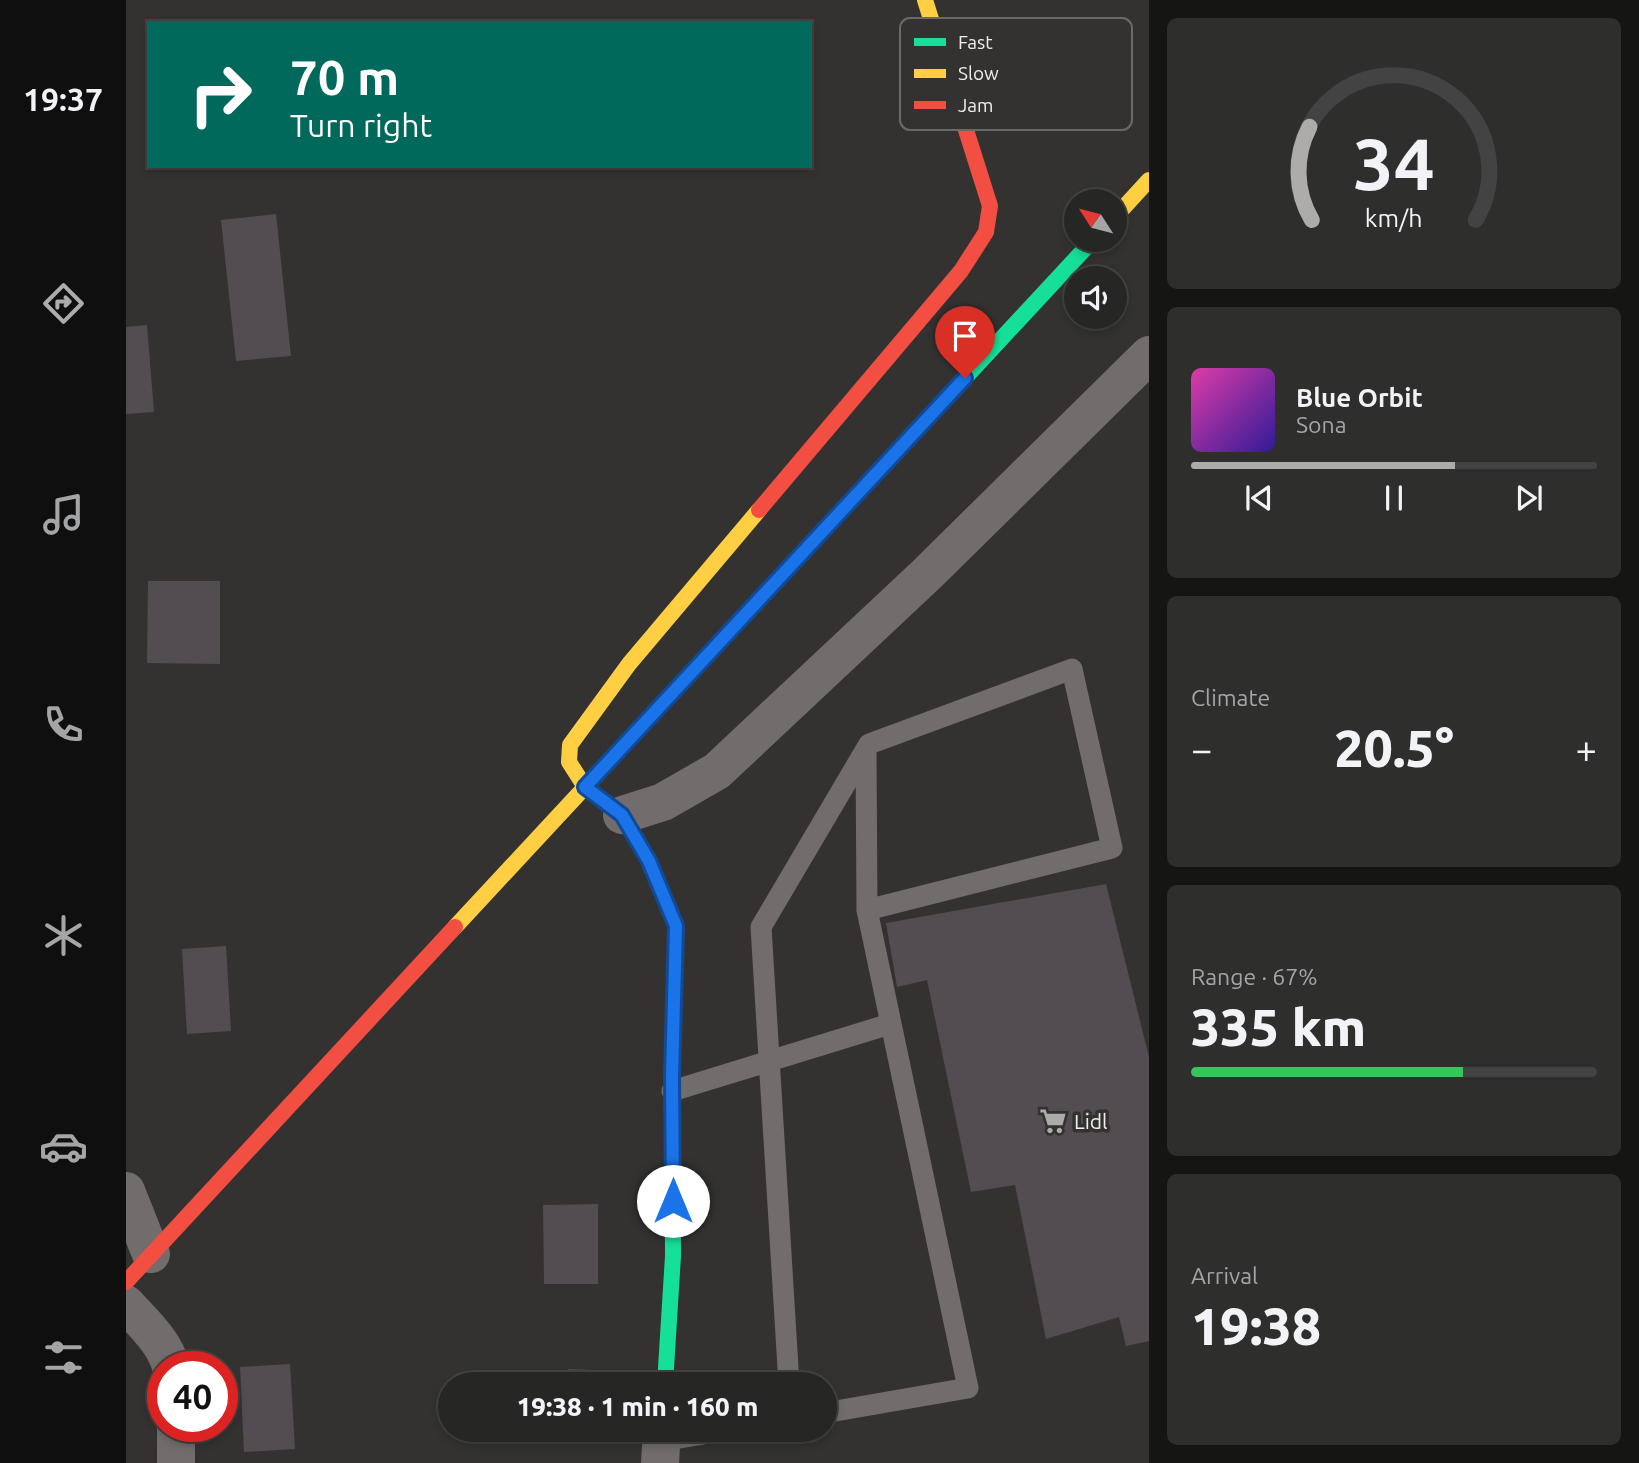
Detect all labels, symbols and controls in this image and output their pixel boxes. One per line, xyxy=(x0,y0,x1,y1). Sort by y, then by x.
legend xyxy=(900,18,1132,130)
text: Fast xyxy=(958,31,993,53)
icon: right xyxy=(175,49,266,140)
text: 70 m xyxy=(290,49,399,104)
text: Slow xyxy=(958,62,999,84)
text: 19:37 xyxy=(23,81,103,117)
text: Jam xyxy=(958,94,994,116)
text: Turn right xyxy=(290,107,432,143)
text: 34 xyxy=(1353,122,1435,204)
north arrow xyxy=(1064,189,1127,252)
map controls xyxy=(1064,189,1127,329)
text: km/h xyxy=(1365,203,1423,231)
button: sound xyxy=(1064,266,1127,329)
icon: directions xyxy=(39,279,88,328)
pin xyxy=(935,306,995,378)
icon: arrive xyxy=(946,317,984,355)
text: Blue Orbit xyxy=(1296,383,1423,412)
text: Sona xyxy=(1296,412,1346,437)
icon: previous xyxy=(1240,479,1278,517)
icon: pause xyxy=(1375,479,1413,517)
icon: next xyxy=(1510,479,1548,517)
icon: music xyxy=(39,490,88,539)
text: Climate xyxy=(1191,685,1270,710)
icon: phone xyxy=(39,700,88,749)
text: 20.5° xyxy=(1334,719,1454,777)
text: − xyxy=(1191,728,1212,770)
text: + xyxy=(1576,728,1597,770)
icon: climate xyxy=(39,911,88,960)
text: Range · 67% xyxy=(1191,964,1318,989)
text: 335 km xyxy=(1191,998,1366,1056)
supermarket icon: Lidl xyxy=(1038,1106,1068,1136)
place label: Lidl xyxy=(1074,1109,1108,1133)
icon: car xyxy=(39,1122,88,1171)
position arrow xyxy=(636,1164,710,1238)
text: Arrival xyxy=(1191,1263,1258,1288)
text: 19:38 xyxy=(1191,1297,1321,1355)
icon: filters xyxy=(39,1333,88,1382)
speed limit sign: 40 xyxy=(147,1351,238,1442)
text: 19:38 · 1 min · 160 m xyxy=(517,1392,758,1421)

